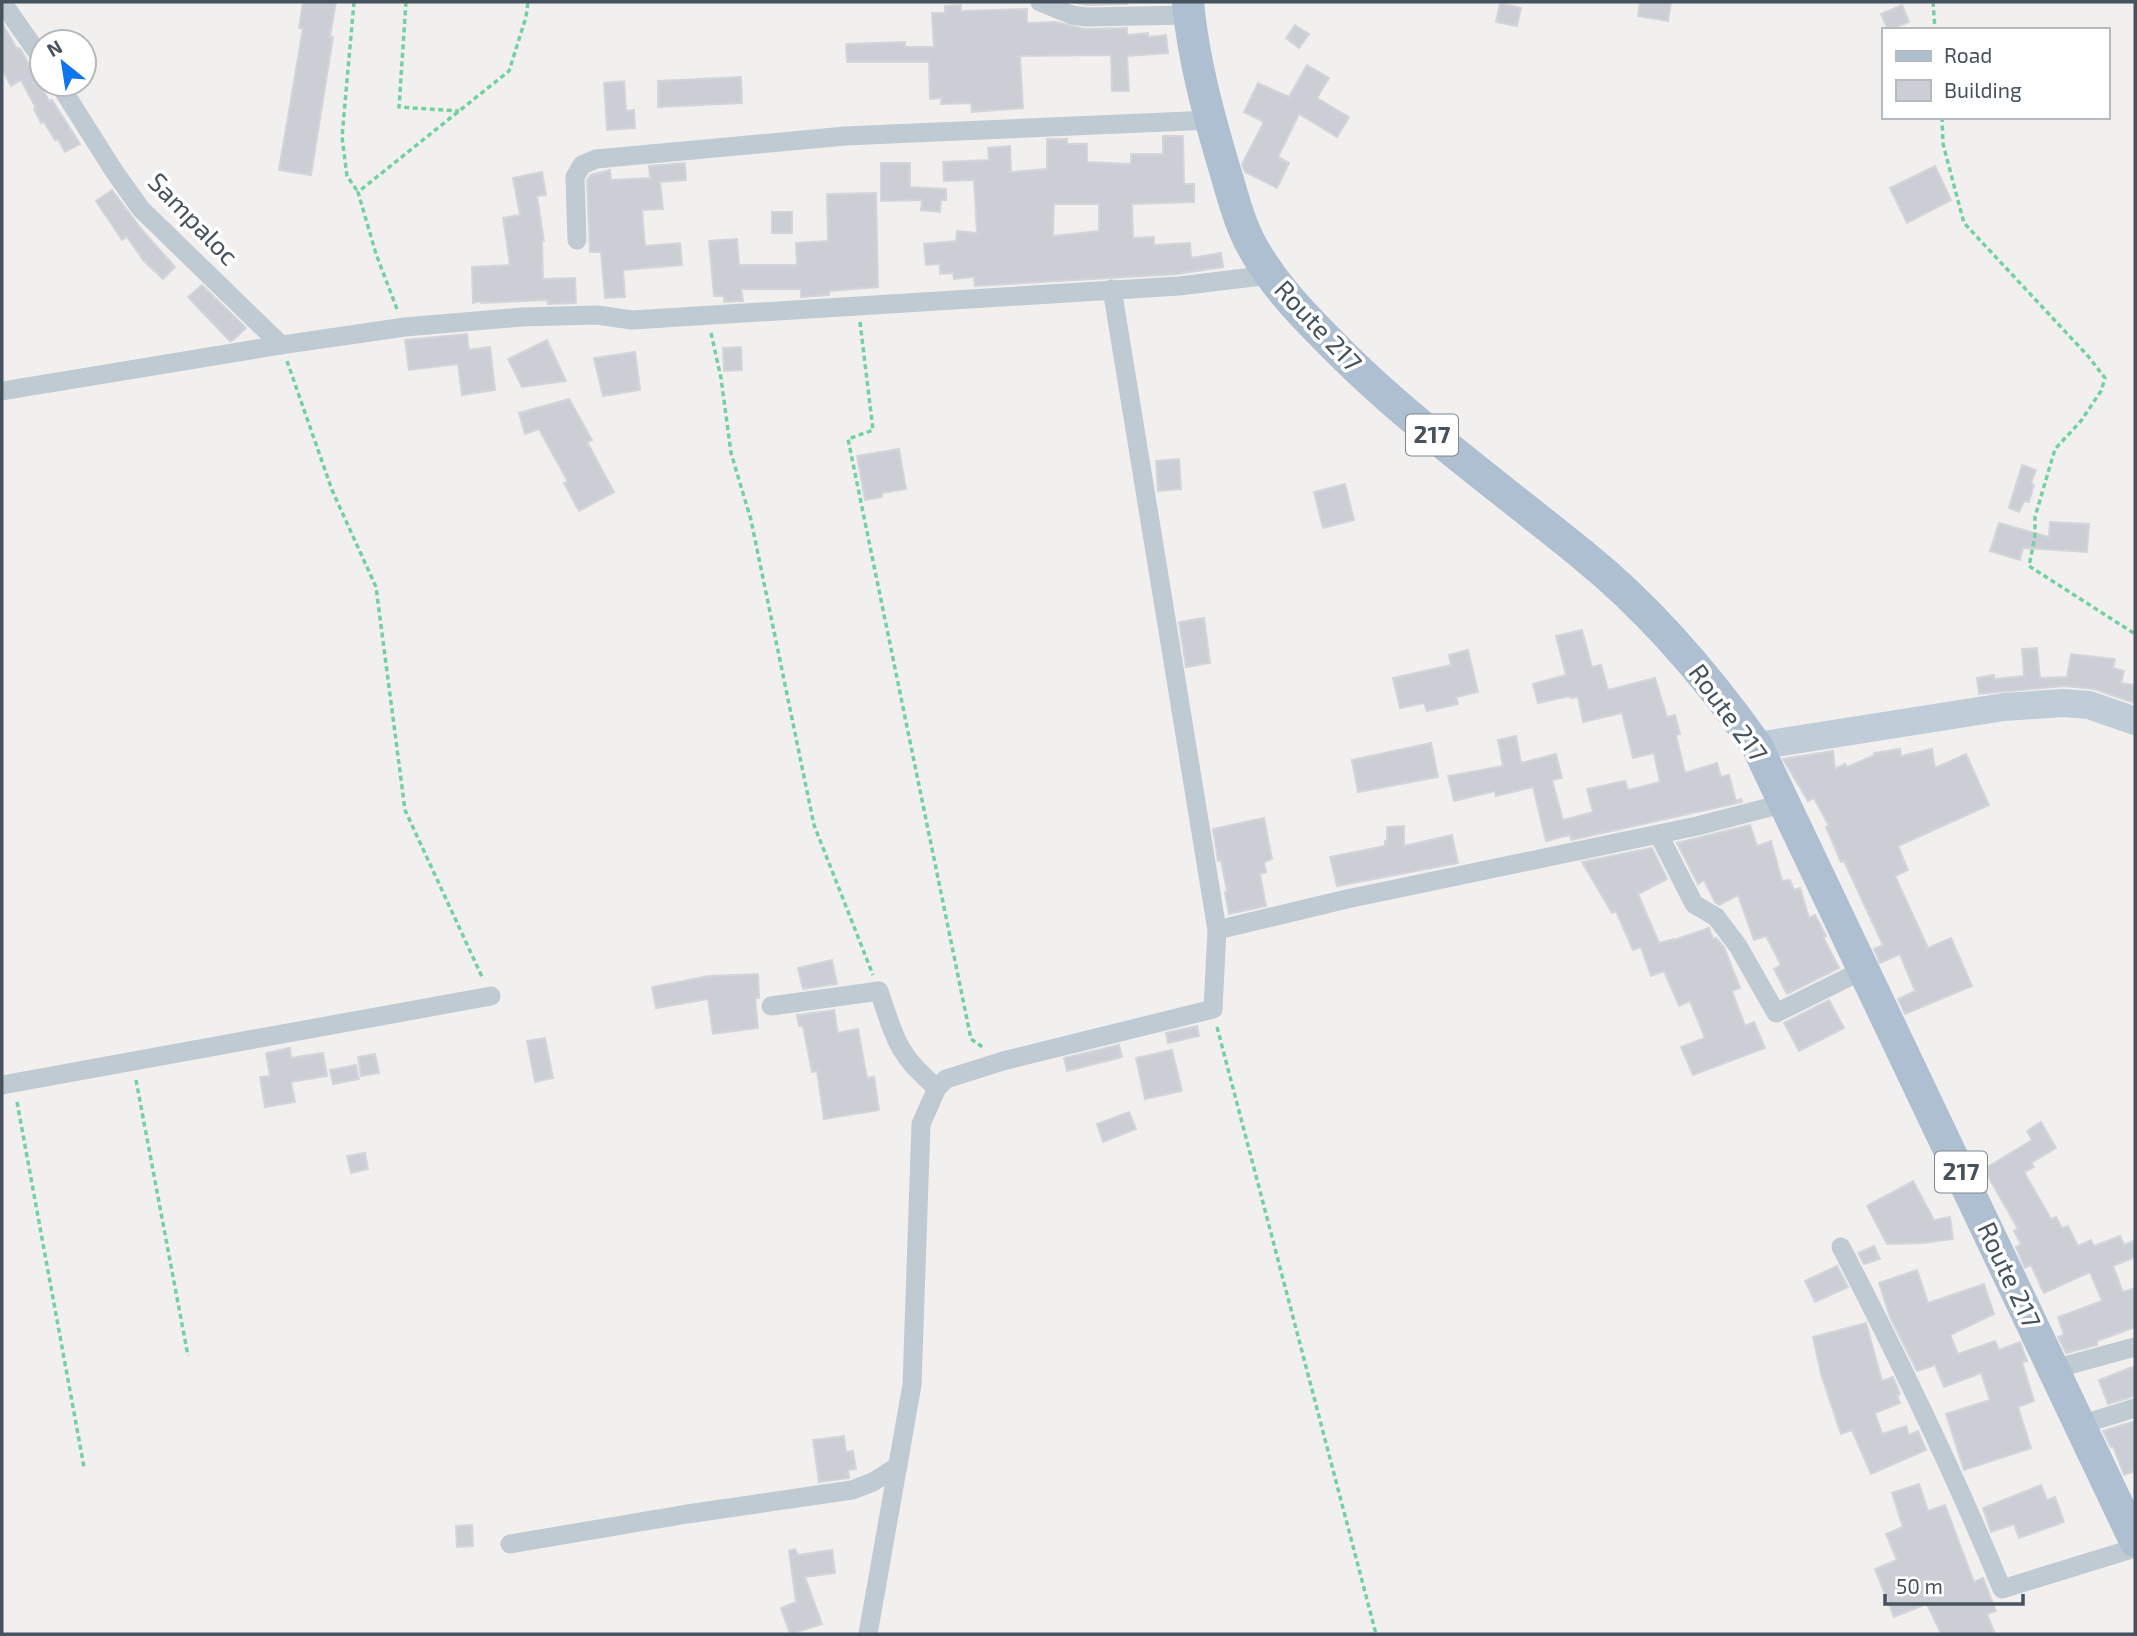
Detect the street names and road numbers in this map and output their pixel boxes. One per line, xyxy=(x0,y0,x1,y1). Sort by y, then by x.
street label: Sampaloc xyxy=(143,165,246,271)
street label: Route 217 xyxy=(1269,273,1369,377)
road number: 217 xyxy=(1406,414,1458,456)
street label: Route 217 xyxy=(1683,657,1775,767)
road number: 217 xyxy=(1935,1152,1987,1192)
street label: Route 217 xyxy=(1972,1216,2048,1332)

